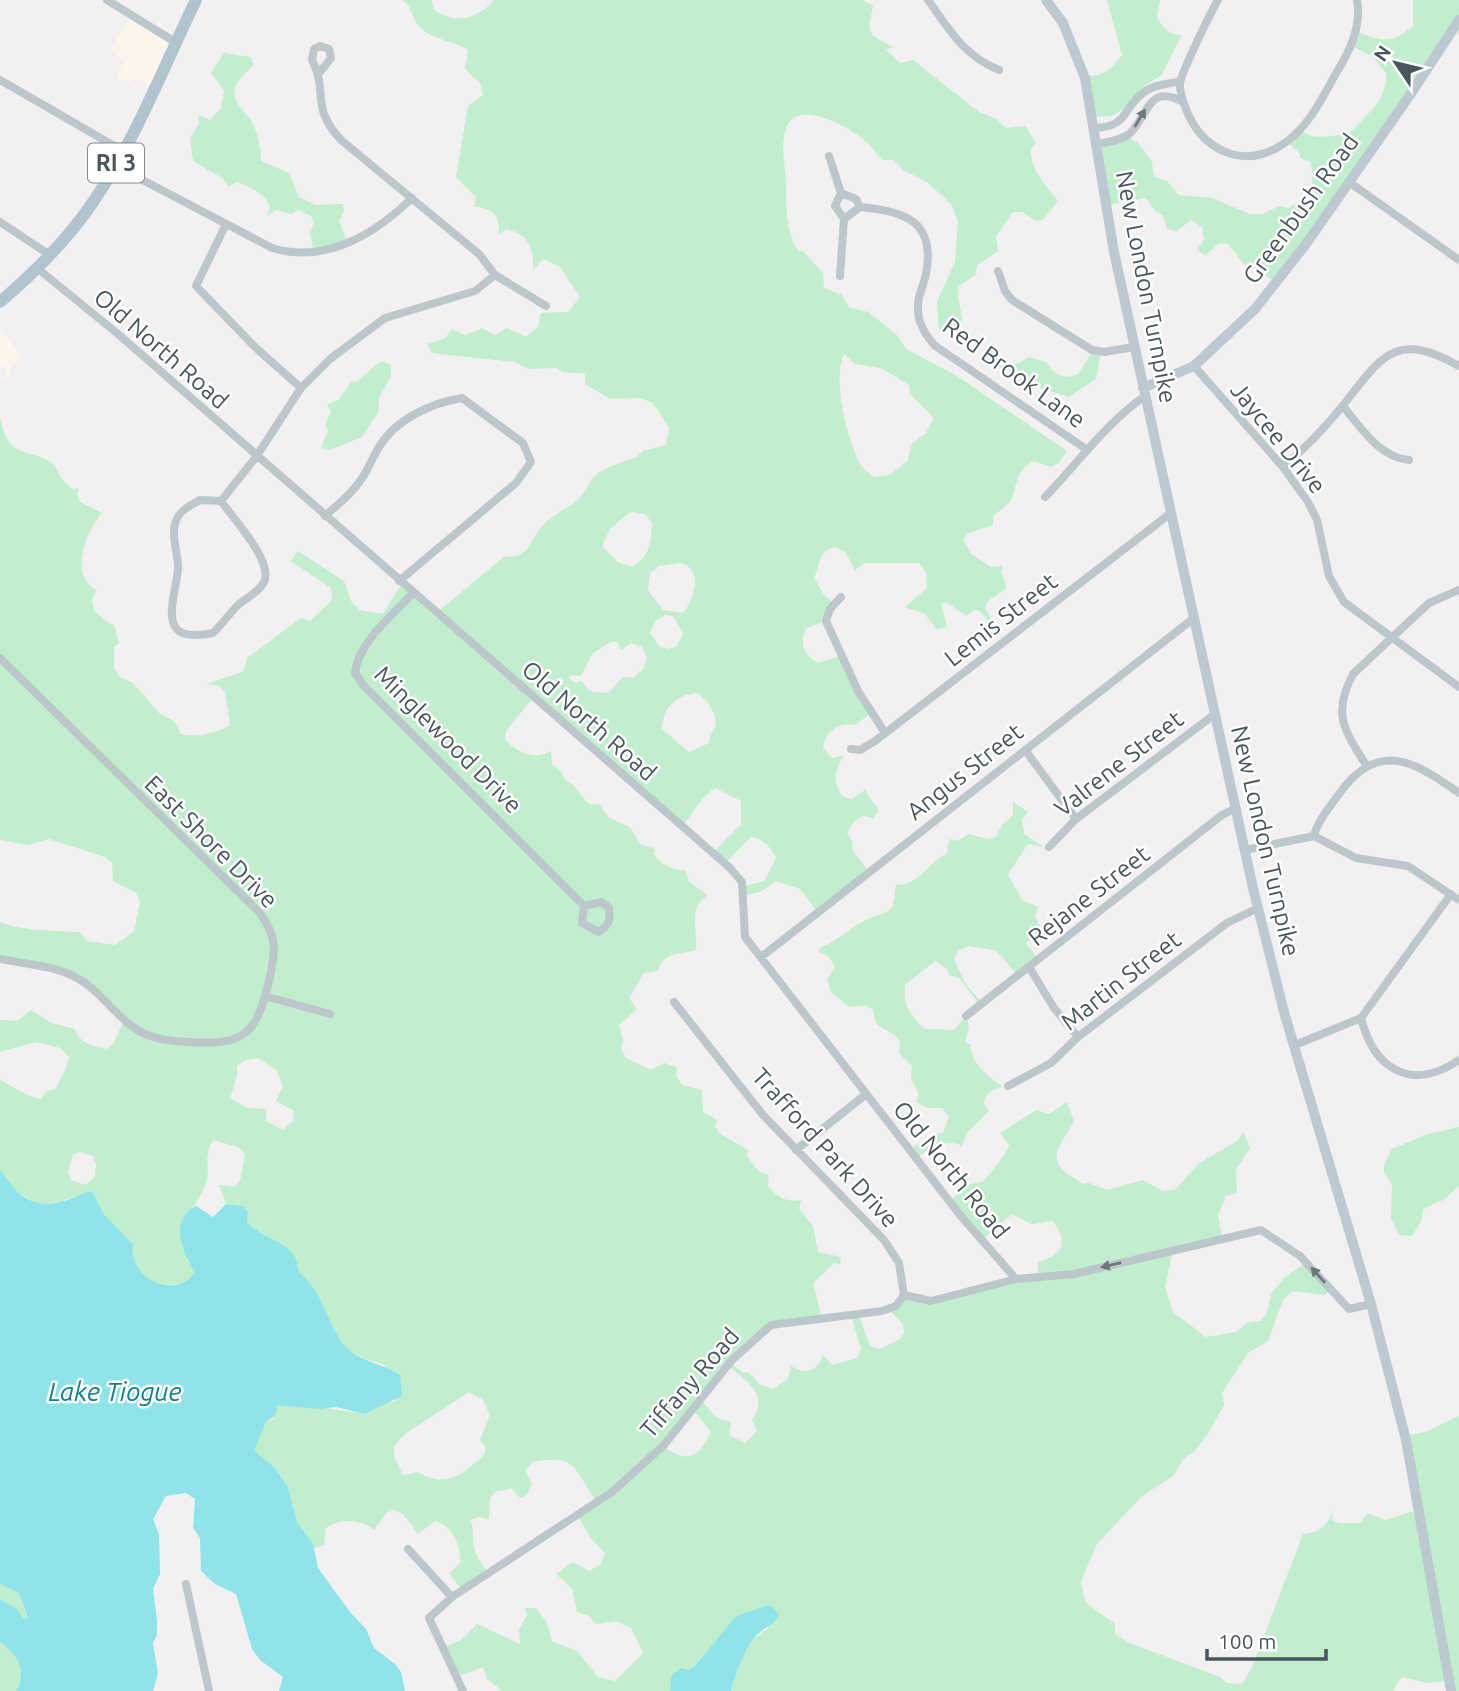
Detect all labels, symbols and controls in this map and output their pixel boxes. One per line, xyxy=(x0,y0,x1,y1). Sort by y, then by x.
north arrow xyxy=(1361,28,1431,98)
text: N xyxy=(1369,41,1395,65)
one-way arrow xyxy=(1134,108,1146,127)
street label: Greenbush Road xyxy=(1237,129,1364,289)
road number: RI 3 xyxy=(88,144,144,182)
street label: New London Turnpike xyxy=(1111,169,1182,405)
street label: Old North Road xyxy=(89,283,234,414)
street label: Red Brook Lane xyxy=(938,312,1091,433)
street label: Jaycee Drive xyxy=(1225,377,1332,499)
street label: Lemis Street xyxy=(939,567,1063,672)
street label: Old North Road xyxy=(517,655,662,786)
street label: Minglewood Drive xyxy=(369,661,527,819)
street label: Valrene Street xyxy=(1049,705,1189,822)
street label: Angus Street xyxy=(901,718,1029,825)
street label: New London Turnpike xyxy=(1226,723,1305,959)
street label: East Shore Drive xyxy=(140,770,283,913)
street label: Rejane Street xyxy=(1023,840,1155,951)
street label: Martin Street xyxy=(1056,925,1186,1035)
street label: Trafford Park Drive xyxy=(747,1063,904,1233)
street label: Old North Road xyxy=(888,1096,1015,1244)
one-way arrow xyxy=(1100,1260,1122,1271)
one-way arrow xyxy=(1310,1267,1326,1284)
street label: Tiffany Road xyxy=(635,1322,744,1443)
water label: Lake Tiogue xyxy=(48,1377,182,1406)
scale bar xyxy=(1207,1618,1326,1662)
text: 100 m xyxy=(1218,1629,1276,1653)

